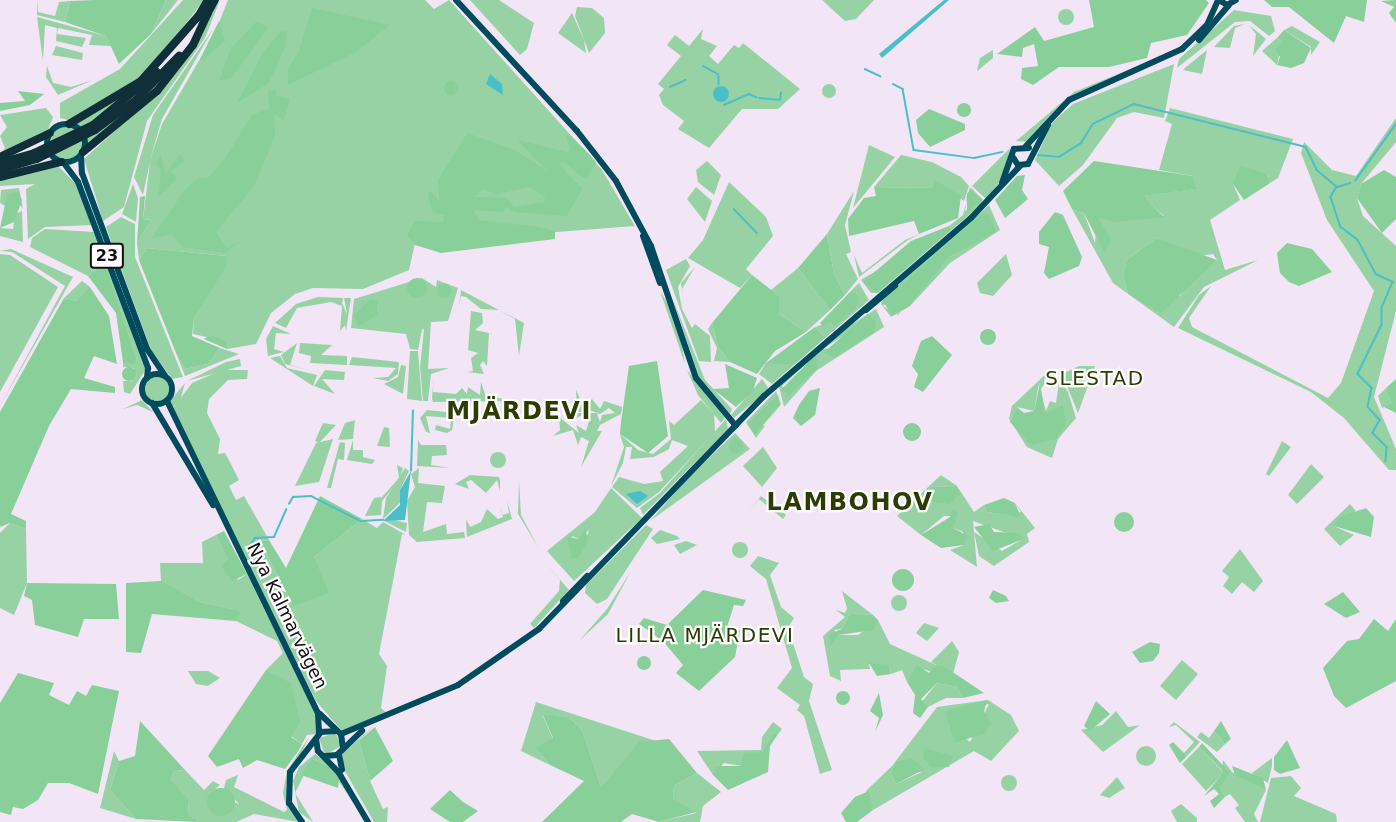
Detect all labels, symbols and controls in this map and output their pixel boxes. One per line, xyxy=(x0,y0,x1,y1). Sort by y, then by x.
road number: 23 xyxy=(89,243,125,269)
district label: SLESTAD xyxy=(1045,366,1145,390)
district label: MJÄRDEVI xyxy=(446,398,592,426)
district label: LAMBOHOV xyxy=(767,489,933,517)
street label: Nya Kalmarvägen xyxy=(242,539,332,693)
district label: LILLA MJÄRDEVI xyxy=(616,623,794,647)

